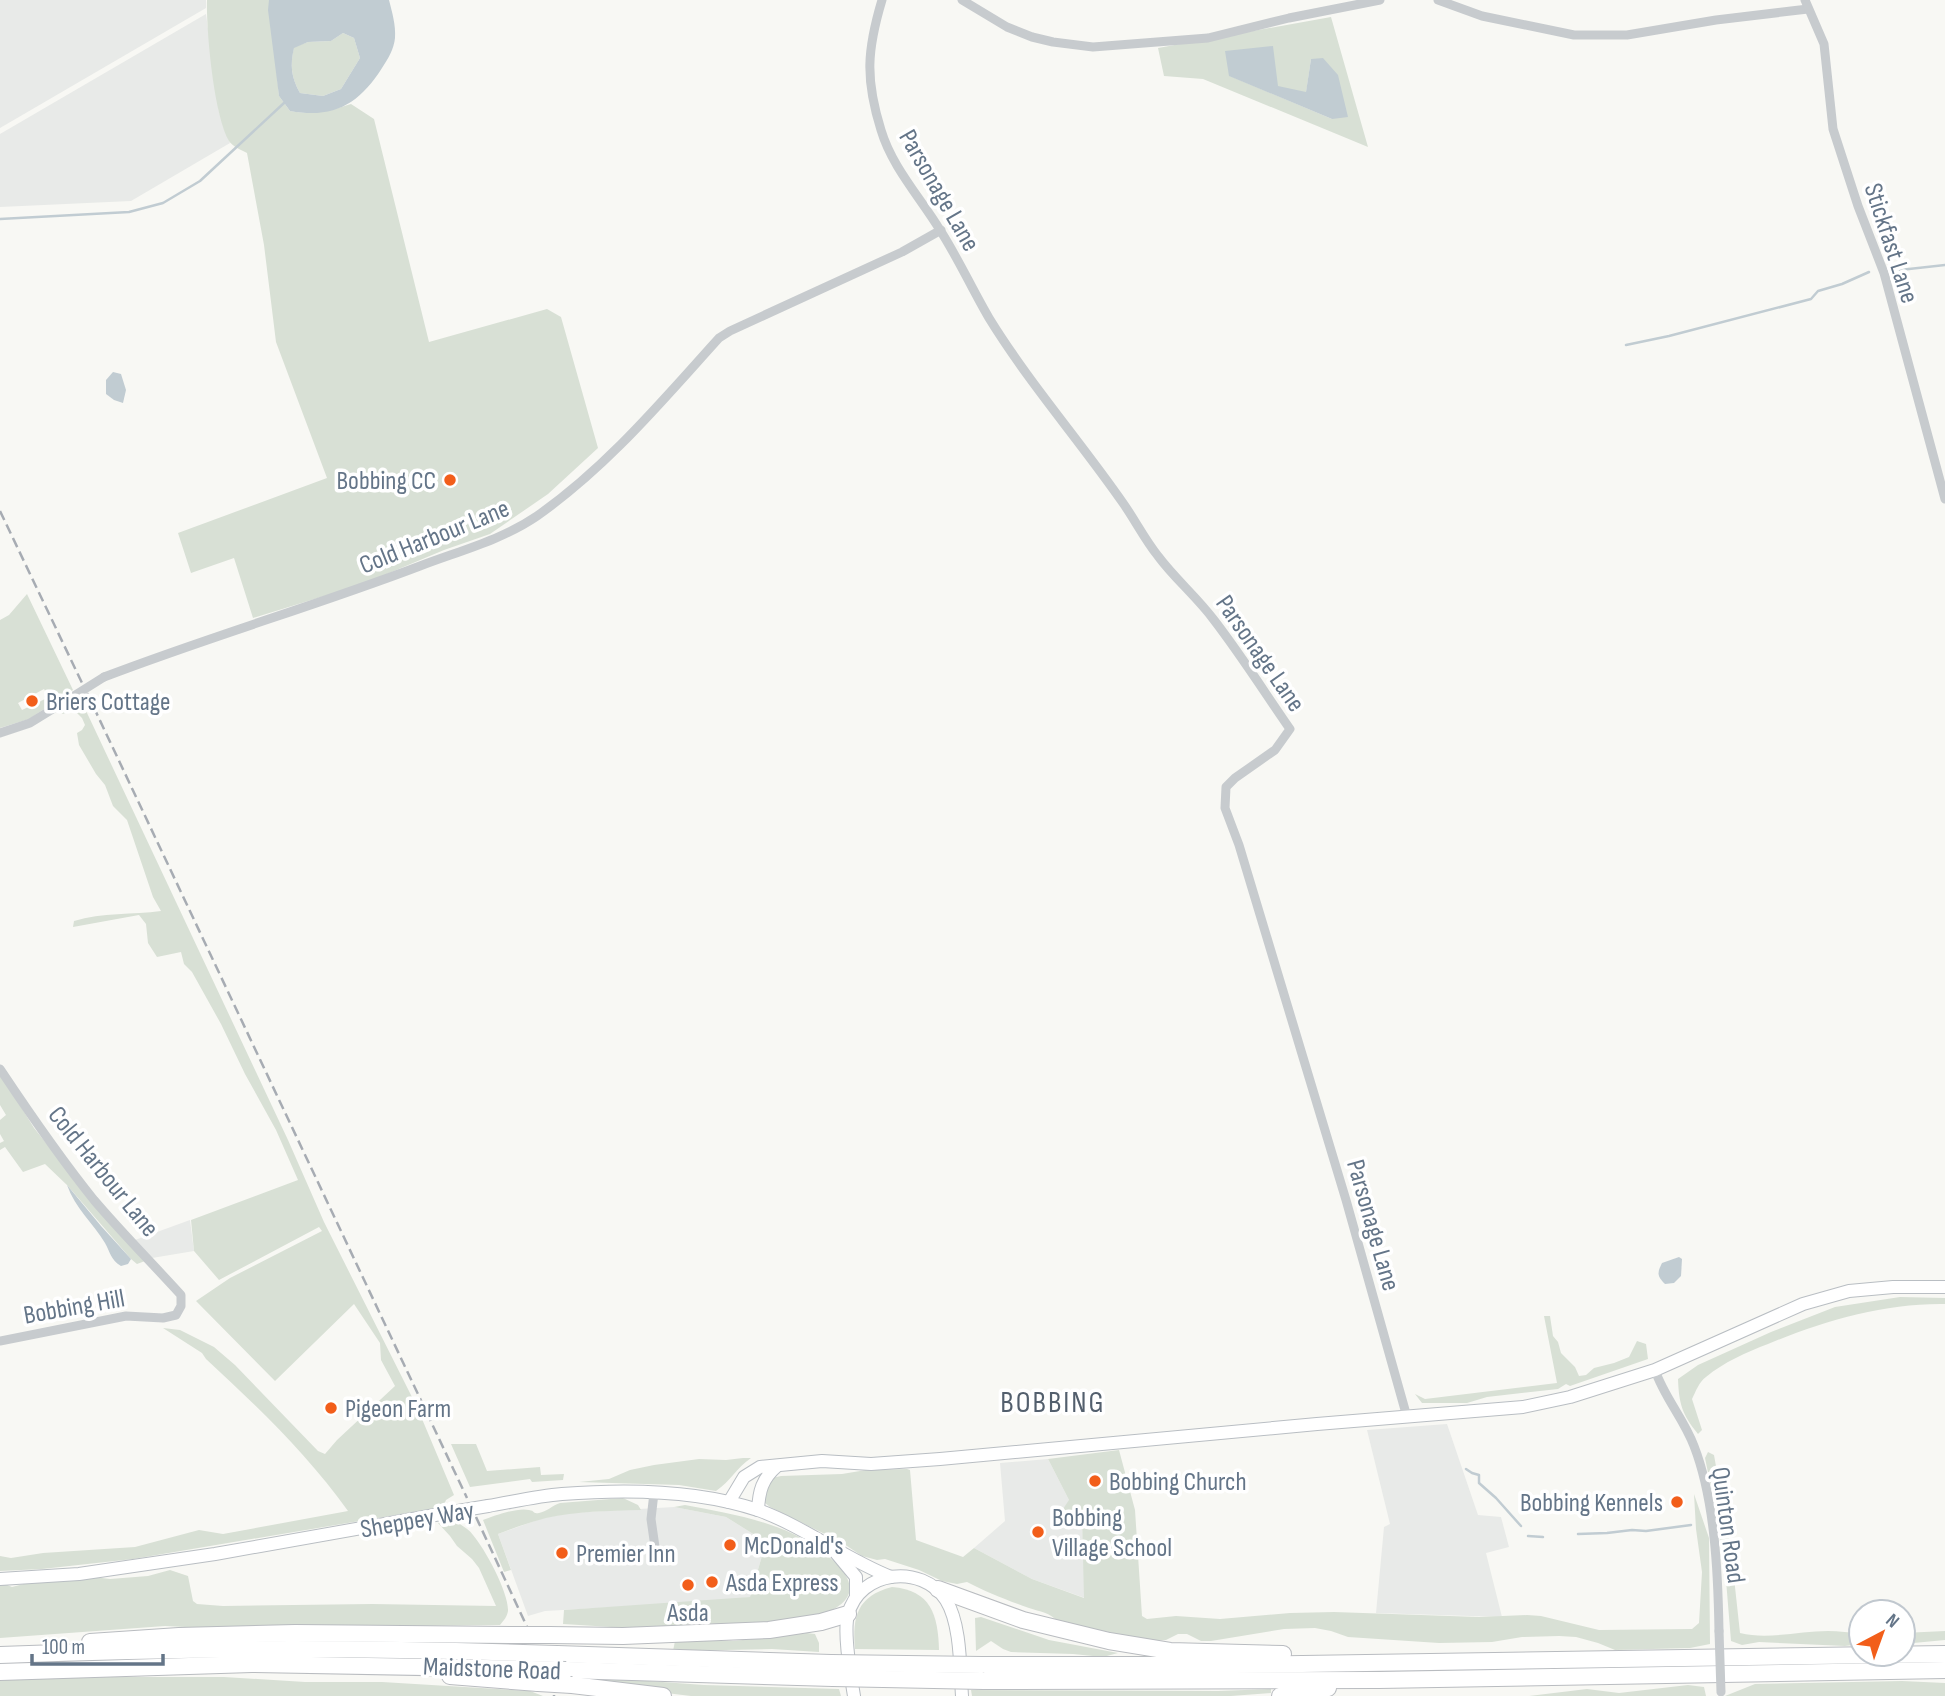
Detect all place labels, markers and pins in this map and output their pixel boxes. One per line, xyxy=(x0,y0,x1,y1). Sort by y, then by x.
place label: Bobbing CC xyxy=(337,466,436,497)
marker: Bobbing CC xyxy=(442,472,458,488)
place label: Briers Cottage xyxy=(46,687,170,718)
marker: Briers Cottage xyxy=(24,693,40,709)
place label: Pigeon Farm xyxy=(345,1394,451,1425)
marker: Pigeon Farm xyxy=(323,1400,339,1416)
place label: Bobbing Church xyxy=(1109,1467,1247,1498)
marker: Bobbing Church xyxy=(1087,1473,1103,1489)
place label: Bobbing Kennels xyxy=(1520,1488,1663,1519)
marker: Bobbing Kennels xyxy=(1669,1494,1685,1510)
place label: Bobbing Village School xyxy=(1052,1503,1172,1564)
marker: Bobbing Village School xyxy=(1030,1524,1046,1540)
place label: McDonald's xyxy=(744,1531,844,1562)
marker: McDonald's xyxy=(722,1537,738,1553)
place label: Premier Inn xyxy=(576,1539,676,1570)
marker: Premier Inn xyxy=(554,1545,570,1561)
place label: Asda Express xyxy=(725,1568,839,1599)
marker: Asda Express xyxy=(704,1574,720,1590)
marker: Asda xyxy=(680,1577,696,1593)
place label: Asda xyxy=(666,1598,709,1629)

